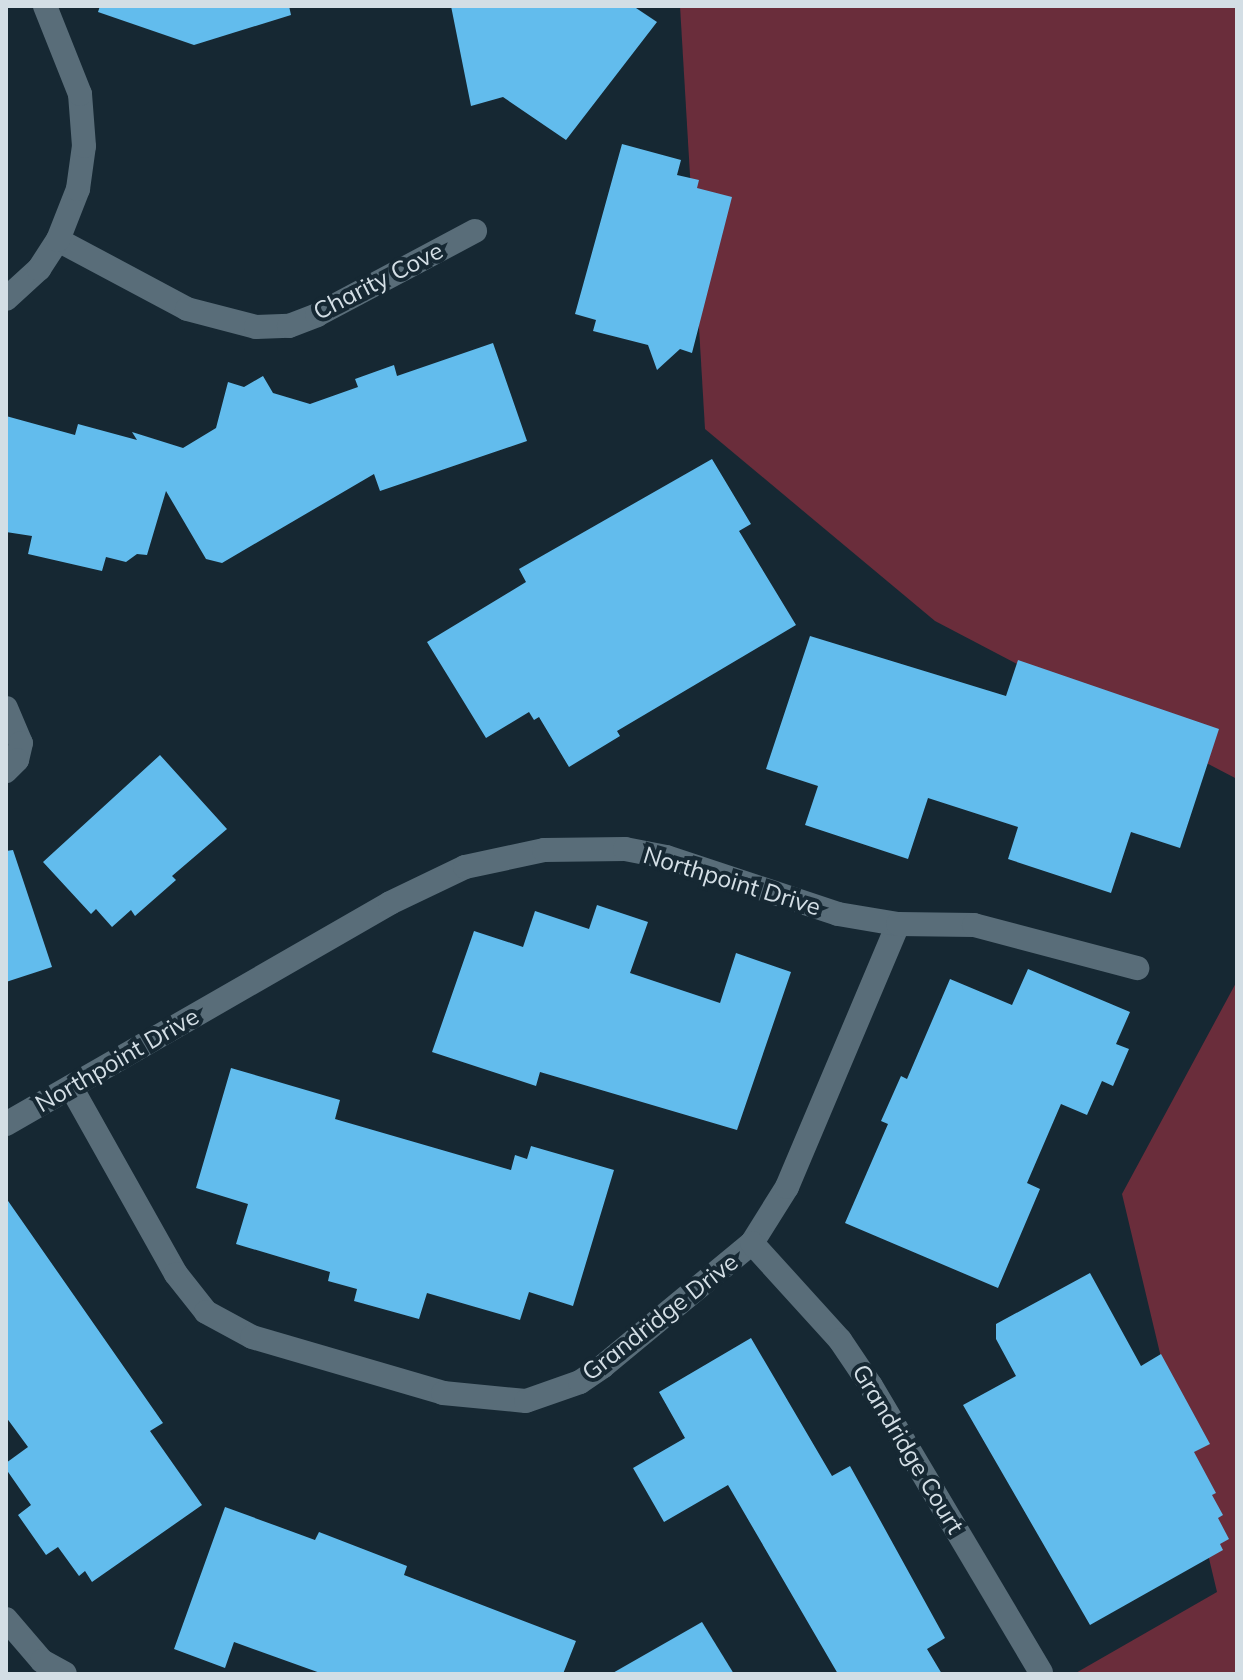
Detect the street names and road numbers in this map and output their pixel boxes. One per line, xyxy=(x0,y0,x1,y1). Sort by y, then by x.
street label: Charity Cove xyxy=(308,236,448,326)
street label: Northpoint Drive xyxy=(640,840,824,922)
street label: Northpoint Drive xyxy=(30,1002,204,1118)
street label: Grandridge Drive xyxy=(576,1247,744,1387)
street label: Grandridge Court xyxy=(846,1359,970,1539)

